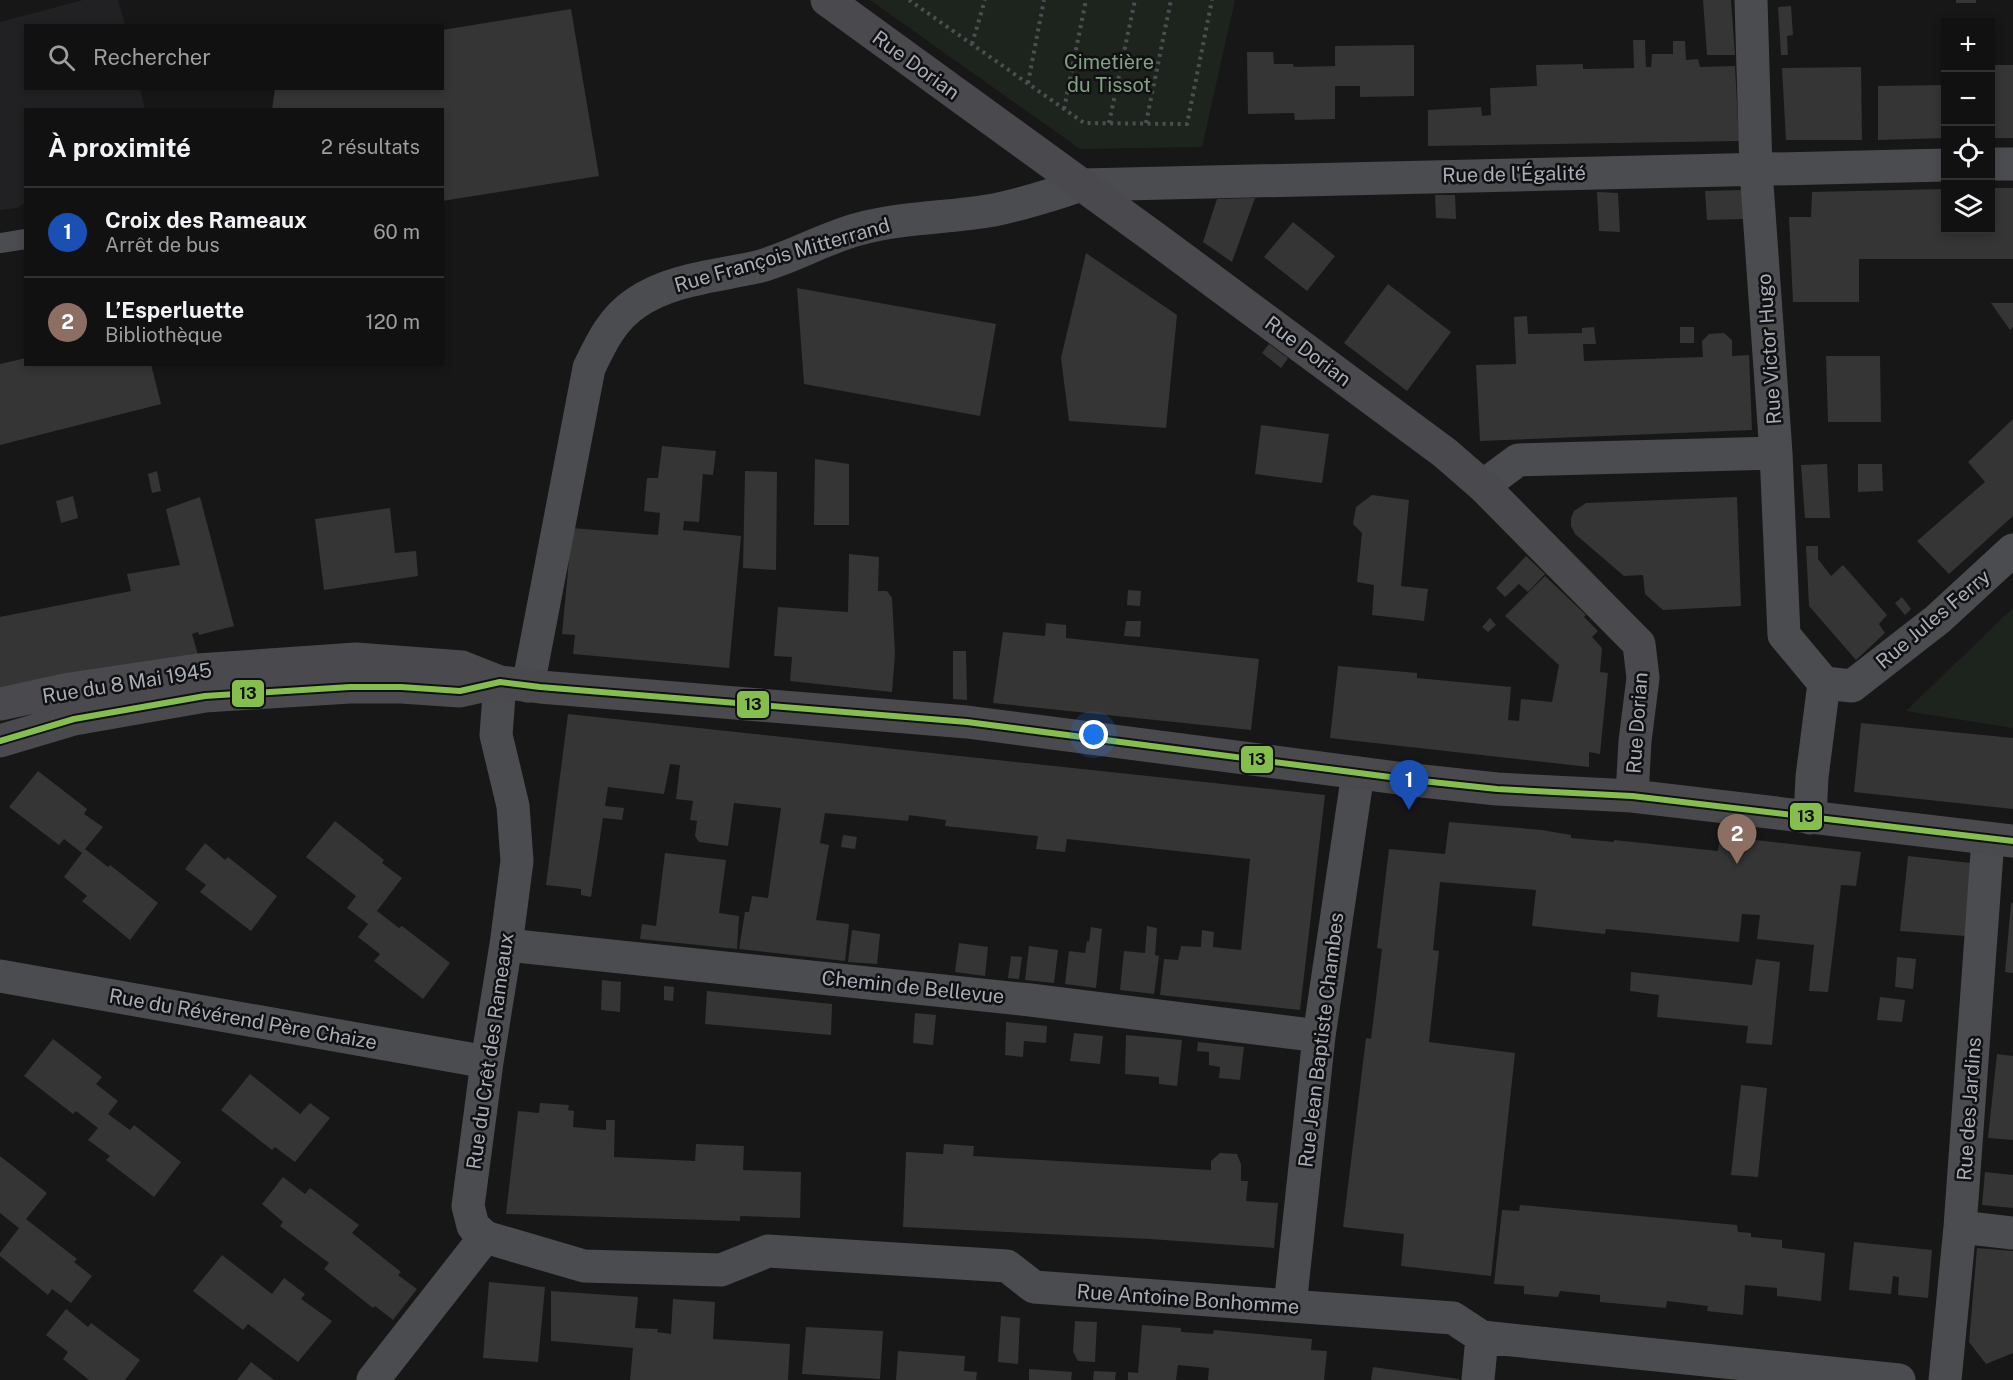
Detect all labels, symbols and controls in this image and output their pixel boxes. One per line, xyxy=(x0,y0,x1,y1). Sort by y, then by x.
map controls xyxy=(1941,18,1995,234)
button: + xyxy=(1941,18,1995,72)
search box xyxy=(24,24,444,90)
street label: Rue Dorian xyxy=(868,25,964,105)
icon: search xyxy=(45,41,78,74)
text: Rechercher xyxy=(93,44,211,70)
park label: Cimetière du Tissot xyxy=(1064,50,1154,97)
button: − xyxy=(1941,72,1995,126)
button: locate xyxy=(1941,126,1995,180)
text: À proximité xyxy=(48,132,191,163)
text: 2 résultats xyxy=(321,135,420,159)
street label: Rue de l'Égalité xyxy=(1442,160,1586,187)
button: layers xyxy=(1941,180,1995,234)
text: Croix des Rameaux xyxy=(105,207,307,233)
street label: Rue François Mitterrand xyxy=(671,213,893,297)
text: 1 xyxy=(63,220,72,244)
text: 60 m xyxy=(373,220,420,244)
text: Arrêt de bus xyxy=(105,233,220,257)
street label: Rue Victor Hugo xyxy=(1752,273,1786,425)
text: L’Esperluette xyxy=(105,297,244,323)
text: 2 xyxy=(61,310,74,334)
text: 120 m xyxy=(366,310,420,334)
street label: Rue Dorian xyxy=(1260,311,1356,391)
text: Bibliothèque xyxy=(105,323,223,347)
street label: Rue Jules Ferry xyxy=(1871,564,1995,674)
street label: Rue du 8 Mai 1945 xyxy=(41,658,213,708)
street label: Rue Dorian xyxy=(1621,671,1653,775)
line badge: 13 xyxy=(231,679,265,708)
text: 13 xyxy=(239,684,257,703)
line badge: 13 xyxy=(736,690,770,719)
text: 13 xyxy=(744,695,762,714)
your location xyxy=(1079,720,1108,749)
line badge: 13 xyxy=(1240,745,1274,774)
text: 13 xyxy=(1248,750,1266,769)
pin: 1 xyxy=(1390,760,1428,810)
line badge: 13 xyxy=(1789,802,1823,831)
text: 13 xyxy=(1797,807,1815,826)
pin: 2 xyxy=(1718,814,1756,864)
street label: Rue Jean Baptiste Chambes xyxy=(1293,911,1349,1169)
street label: Rue du Crêt des Rameaux xyxy=(461,931,519,1171)
street label: Chemin de Bellevue xyxy=(821,965,1005,1009)
street label: Rue du Révérend Père Chaize xyxy=(107,984,379,1054)
street label: Rue des Jardins xyxy=(1952,1036,1986,1182)
street label: Rue Antoine Bonhomme xyxy=(1076,1279,1300,1319)

